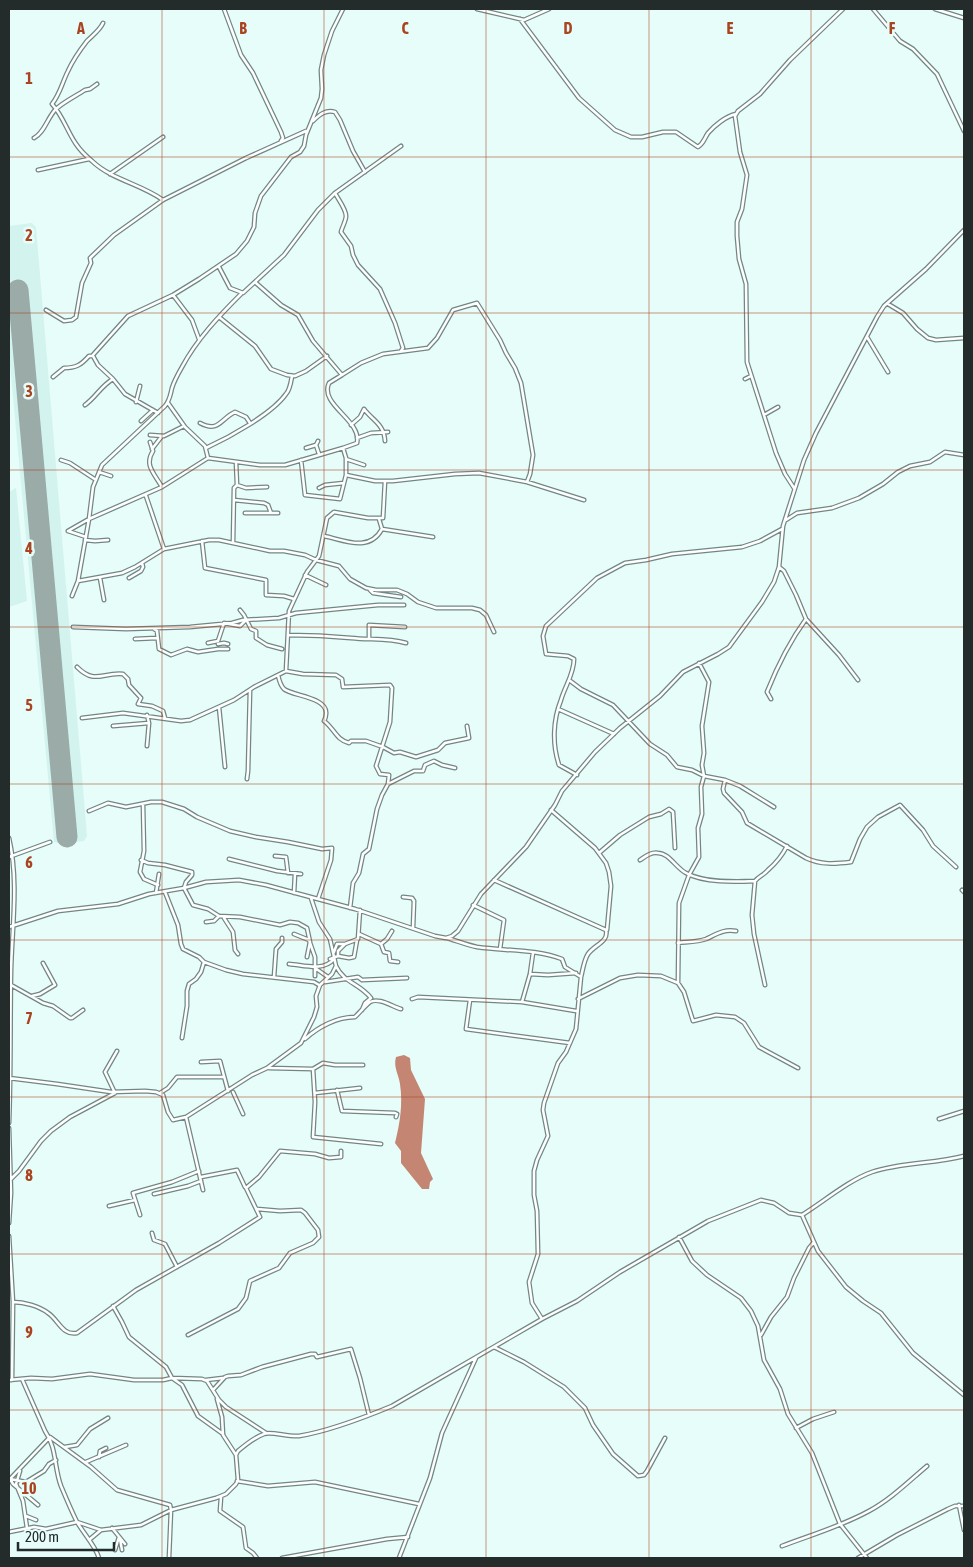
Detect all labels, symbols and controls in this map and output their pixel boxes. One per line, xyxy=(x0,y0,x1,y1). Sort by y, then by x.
text: A xyxy=(76,19,85,37)
text: B xyxy=(239,19,247,37)
text: C xyxy=(401,19,409,37)
text: D xyxy=(564,19,573,37)
text: E xyxy=(727,19,734,37)
text: F xyxy=(889,19,896,37)
text: 1 xyxy=(25,69,33,87)
text: 2 xyxy=(25,226,33,244)
text: 3 xyxy=(25,382,33,400)
text: 4 xyxy=(24,539,33,557)
text: 5 xyxy=(25,696,33,714)
text: 6 xyxy=(25,853,33,871)
text: 7 xyxy=(25,1009,33,1027)
text: 8 xyxy=(25,1166,33,1184)
text: 9 xyxy=(25,1323,33,1341)
text: 10 xyxy=(21,1479,37,1497)
scale bar xyxy=(18,1520,114,1552)
text: 200 m xyxy=(25,1528,59,1545)

